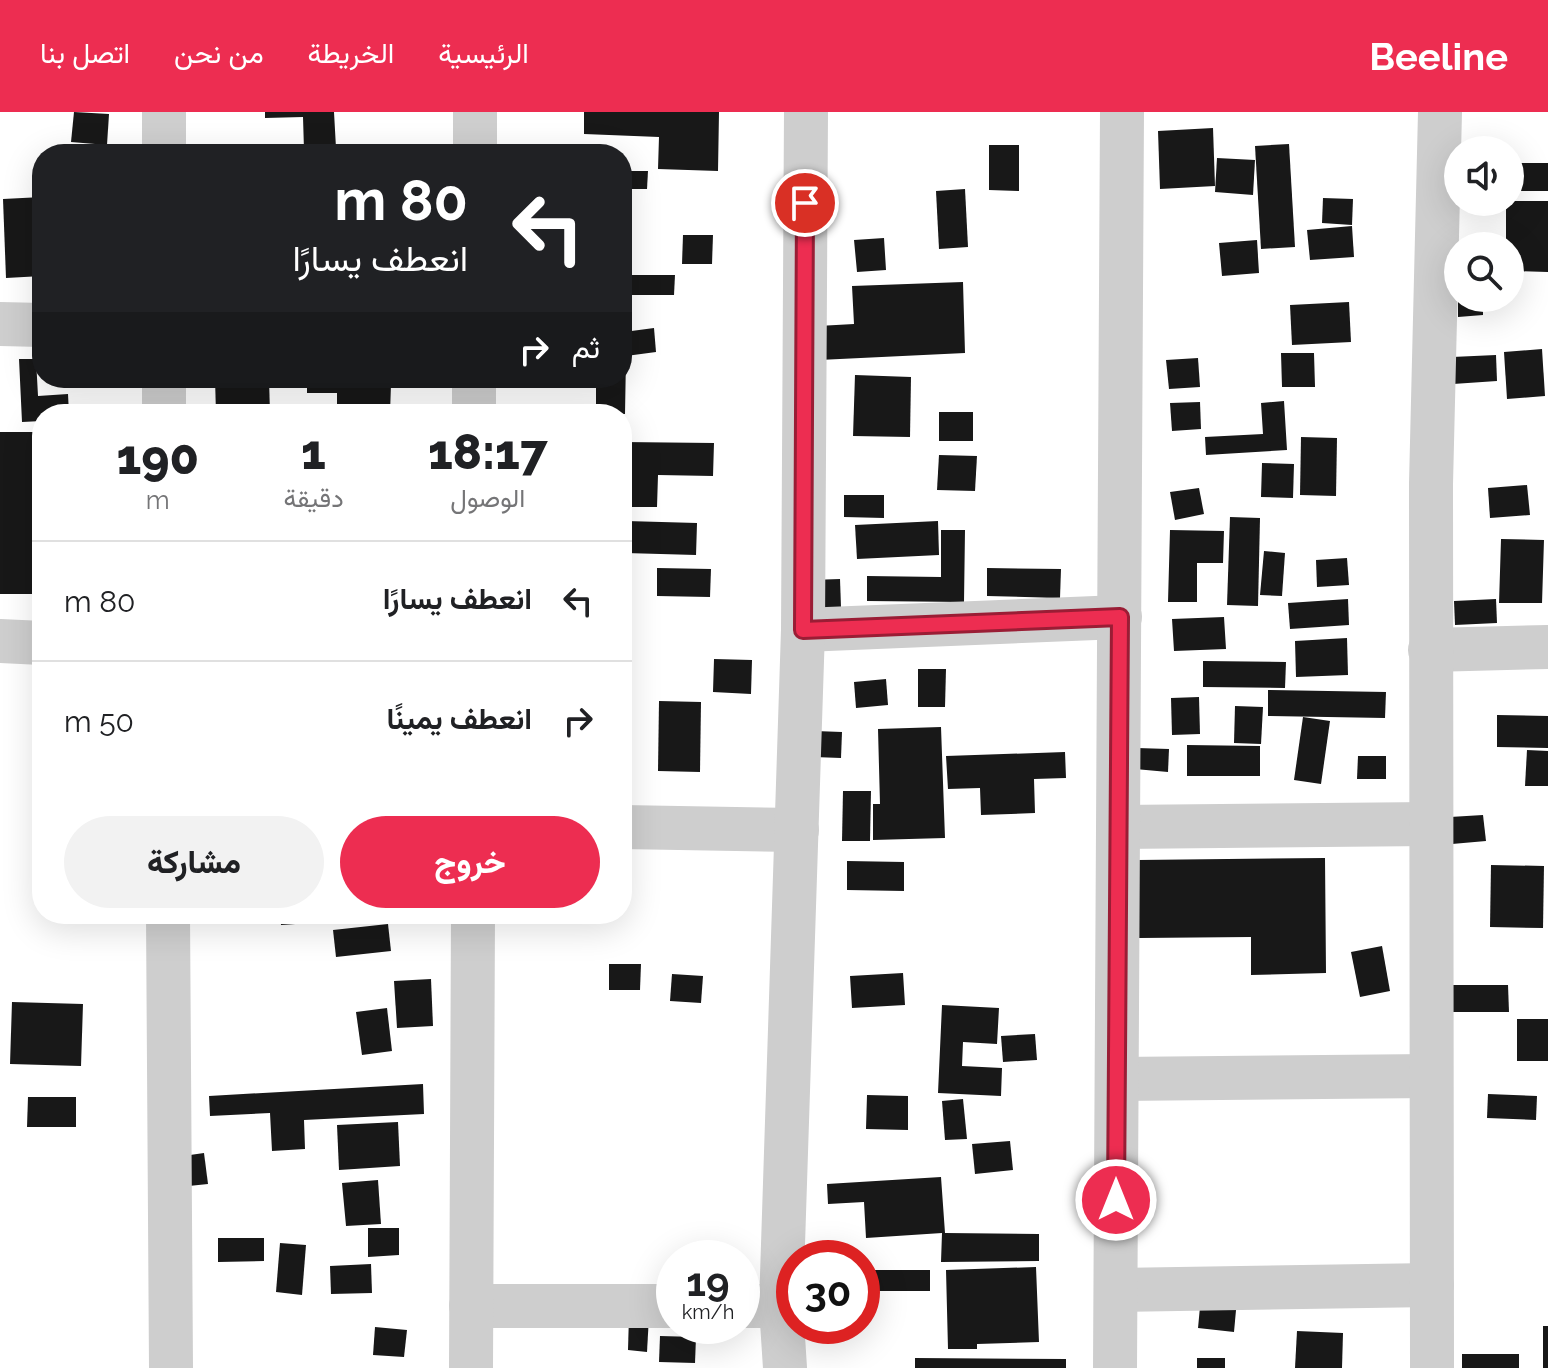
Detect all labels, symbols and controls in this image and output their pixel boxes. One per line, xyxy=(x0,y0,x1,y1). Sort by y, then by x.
text: Beeline xyxy=(1369,34,1508,79)
text: اتصل بنا xyxy=(40,37,130,70)
text: من نحن xyxy=(174,37,264,70)
text: الخريطة xyxy=(308,37,394,70)
text: الرئيسية xyxy=(438,37,529,70)
map controls xyxy=(1444,136,1524,312)
button: sound xyxy=(1444,136,1524,216)
text: 80 m xyxy=(334,167,468,233)
pin xyxy=(771,169,839,237)
icon: left xyxy=(496,176,600,280)
icon: arrive xyxy=(783,181,827,225)
button: search xyxy=(1444,232,1524,312)
text: انعطف يسارًا xyxy=(293,237,468,279)
icon: right xyxy=(512,328,556,372)
text: ثم xyxy=(572,330,600,365)
text: 1 xyxy=(301,424,326,480)
text: 18:17 xyxy=(428,424,548,480)
text: 190 xyxy=(116,429,199,485)
text: دقيقة xyxy=(283,483,344,513)
text: الوصول xyxy=(450,483,525,513)
text: m xyxy=(146,485,170,515)
icon: left xyxy=(556,579,600,623)
text: انعطف يسارًا xyxy=(383,581,532,616)
text: 80 m xyxy=(64,584,135,619)
icon: right xyxy=(556,699,600,743)
text: انعطف يمينًا xyxy=(387,701,532,736)
text: 50 m xyxy=(64,704,134,739)
button: مشاركة xyxy=(64,816,324,908)
button: خروج xyxy=(340,816,600,908)
position arrow xyxy=(1074,1158,1158,1242)
speed limit sign: 30 xyxy=(776,1240,880,1344)
text: 19 xyxy=(686,1258,730,1305)
text: km/h xyxy=(682,1300,734,1324)

